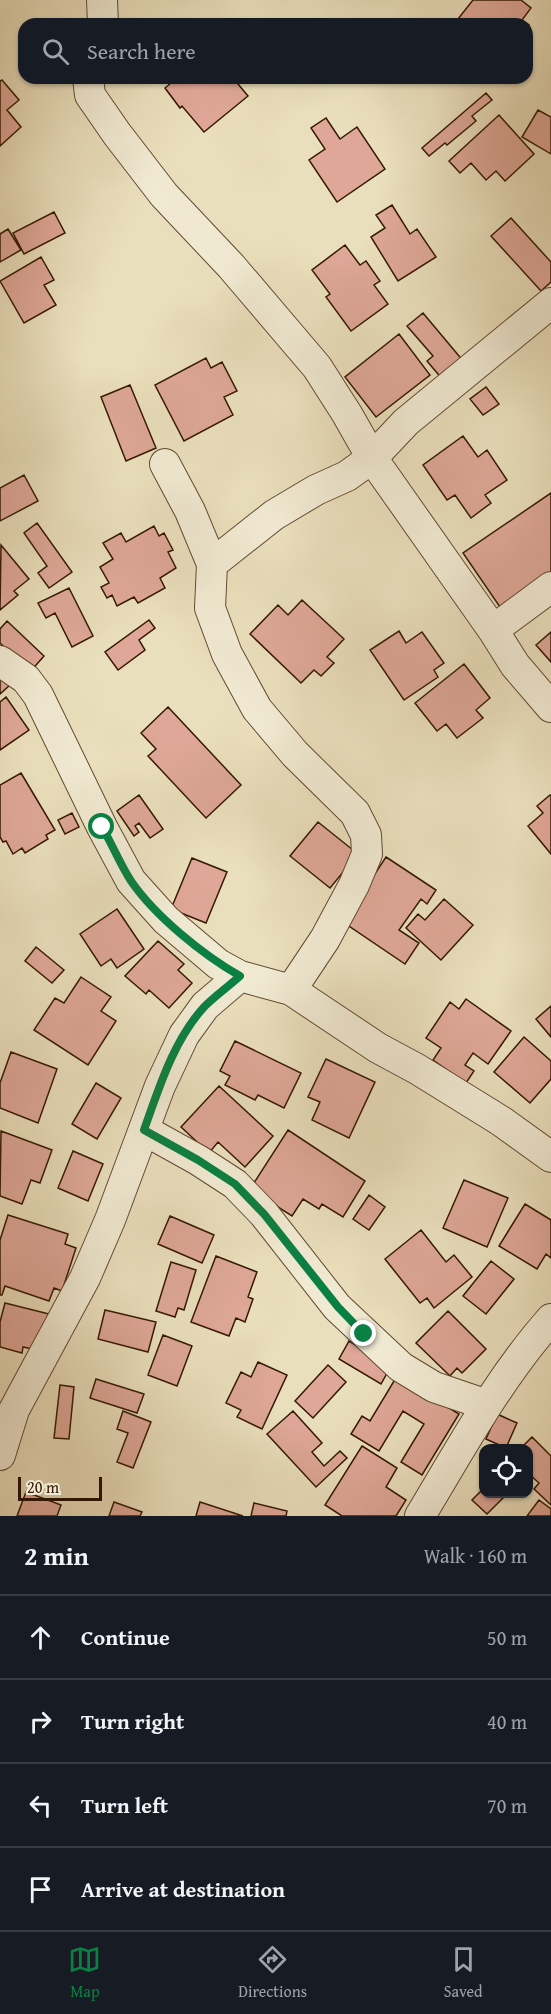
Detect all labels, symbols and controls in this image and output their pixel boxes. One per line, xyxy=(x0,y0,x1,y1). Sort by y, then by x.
search box xyxy=(18,18,533,84)
icon: search xyxy=(39,35,72,68)
text: Search here xyxy=(87,35,196,67)
route start xyxy=(88,813,114,839)
route end xyxy=(350,1320,376,1346)
map controls xyxy=(479,1444,533,1498)
button: locate xyxy=(479,1444,533,1498)
scale bar xyxy=(18,1474,102,1502)
text: 20 m xyxy=(27,1475,59,1499)
text: 2 min xyxy=(24,1536,89,1575)
text: Walk · 160 m xyxy=(424,1541,527,1570)
icon: ahead xyxy=(24,1621,57,1654)
text: Continue xyxy=(81,1621,170,1653)
text: 50 m xyxy=(487,1623,527,1652)
icon: right xyxy=(24,1705,57,1738)
text: Turn right xyxy=(81,1705,184,1737)
text: 40 m xyxy=(487,1707,527,1736)
icon: left xyxy=(24,1789,57,1822)
text: Turn left xyxy=(81,1789,168,1821)
text: 70 m xyxy=(487,1791,527,1820)
icon: arrive xyxy=(24,1873,57,1906)
text: Arrive at destination xyxy=(81,1873,285,1905)
tab: Map xyxy=(68,1943,101,2003)
tab: Directions xyxy=(238,1943,307,2003)
tab: Saved xyxy=(444,1943,483,2003)

